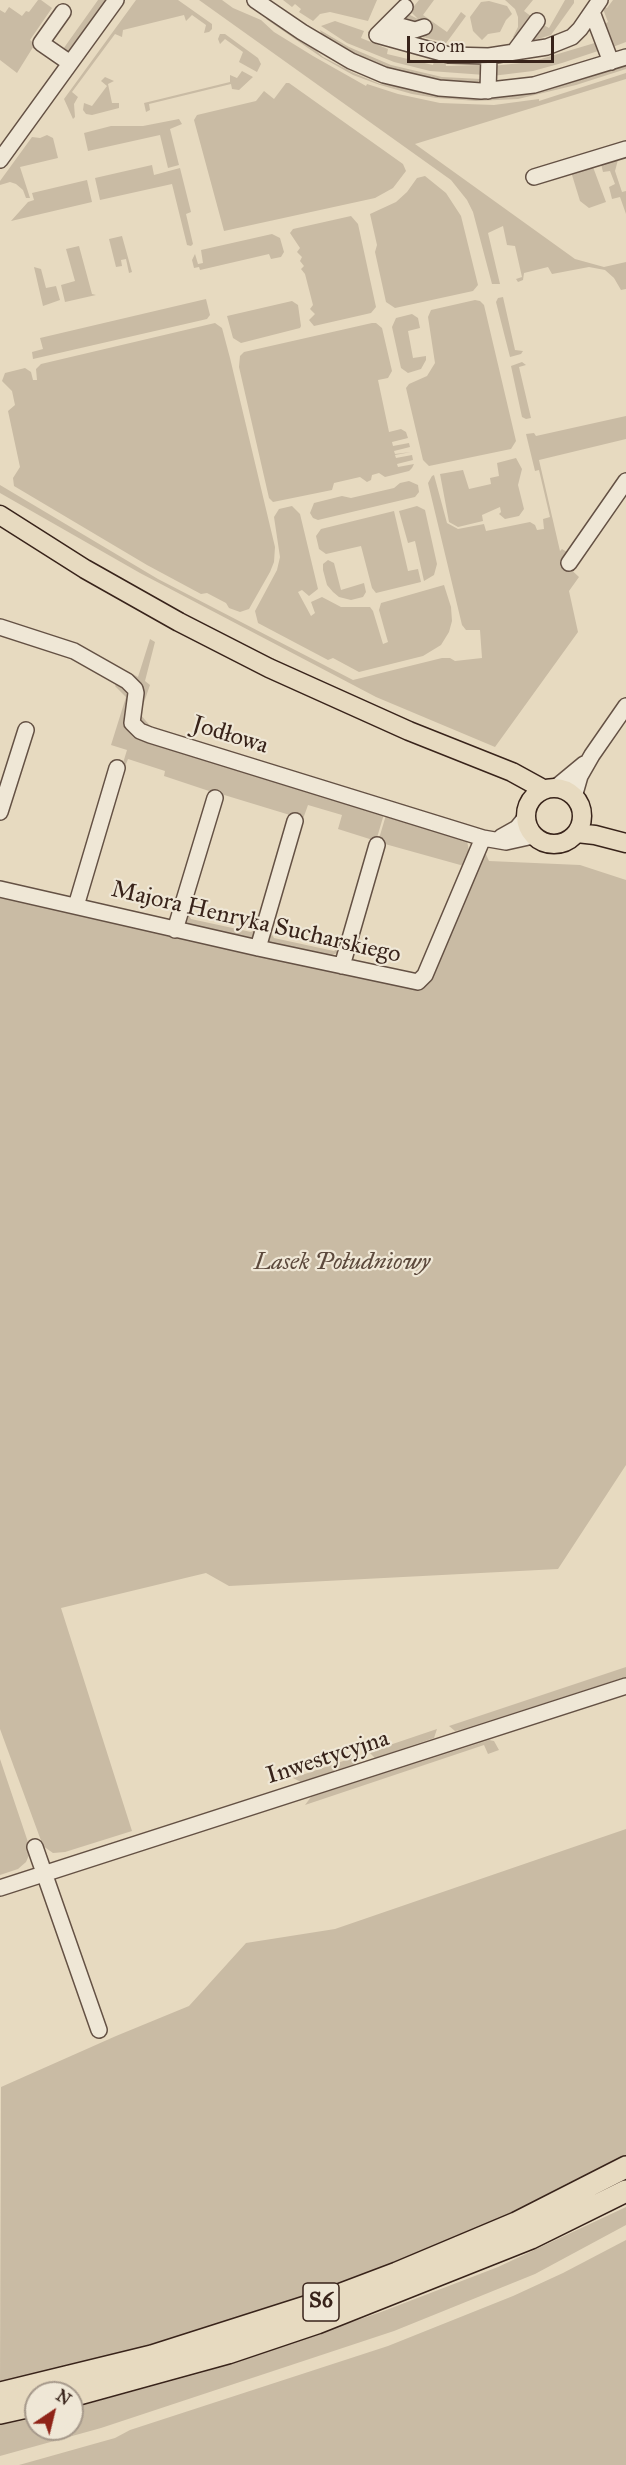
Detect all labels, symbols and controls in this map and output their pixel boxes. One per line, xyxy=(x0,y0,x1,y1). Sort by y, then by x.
scale bar xyxy=(410,24,557,62)
text: 100 m xyxy=(418,35,465,57)
street label: Jodłowa xyxy=(189,711,271,761)
street label: Majora Henryka Sucharskiego xyxy=(108,876,404,970)
park label: Lasek Południowy xyxy=(254,1249,430,1277)
street label: Inwestycyjna xyxy=(263,1725,393,1791)
road number: S6 xyxy=(303,2283,339,2321)
north arrow xyxy=(24,2381,84,2441)
text: N xyxy=(52,2386,74,2409)

